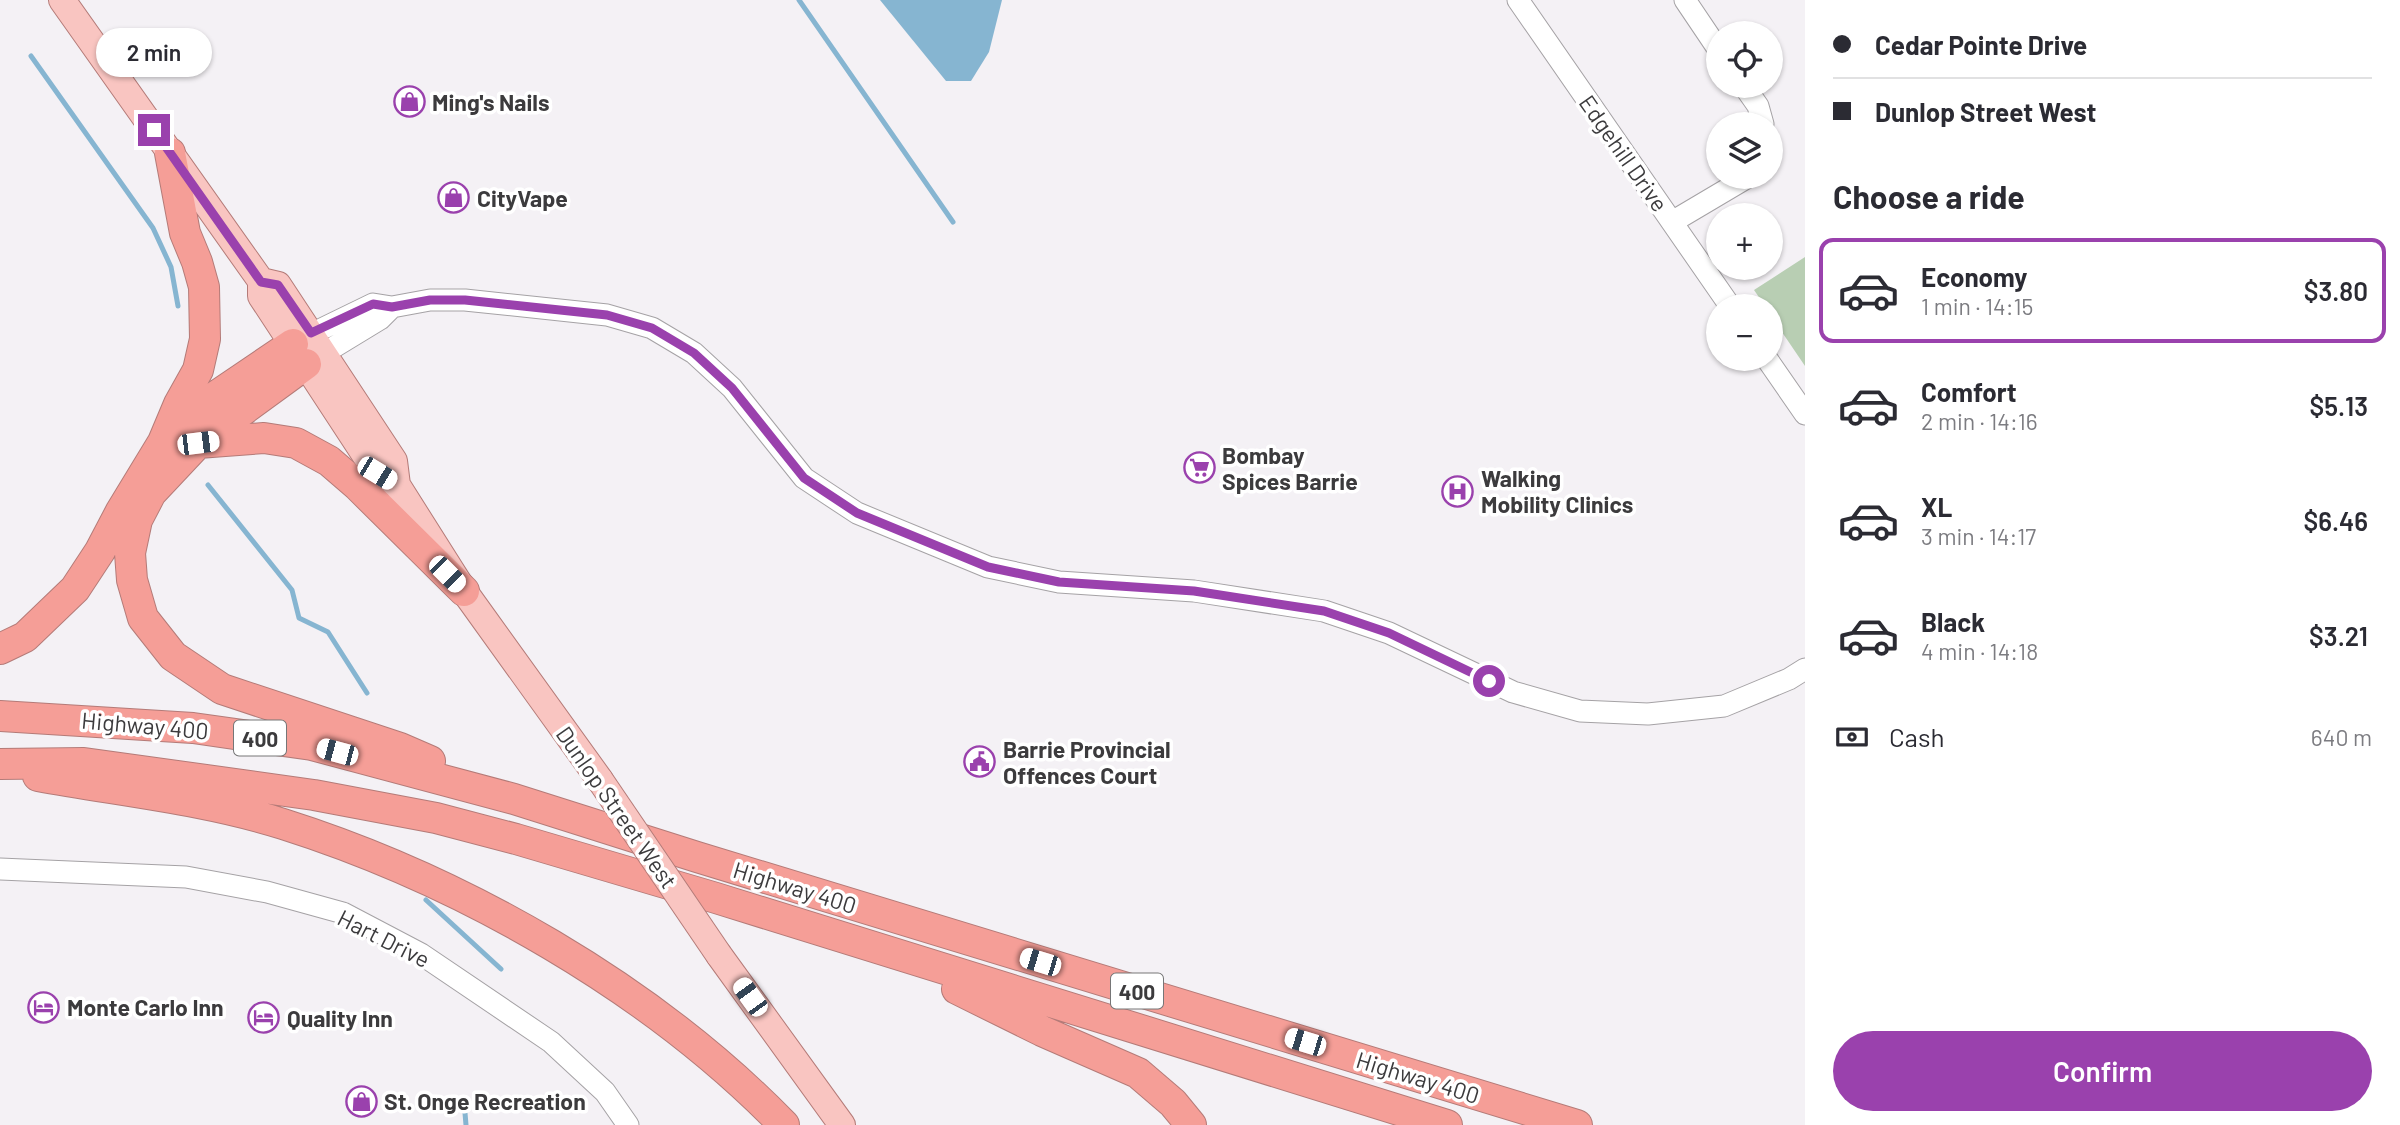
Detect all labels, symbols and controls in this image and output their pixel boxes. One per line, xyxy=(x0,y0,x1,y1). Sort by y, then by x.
map controls xyxy=(1706,21,1783,371)
button: locate xyxy=(1706,21,1783,98)
callout: 2 min xyxy=(96,29,212,78)
text: Cedar Pointe Drive xyxy=(1875,29,2087,60)
text: 2 min xyxy=(127,38,181,66)
shop icon: Ming's Nails xyxy=(392,85,426,119)
place label: Ming's Nails xyxy=(432,88,549,116)
street label: Edgehill Drive xyxy=(1574,89,1674,217)
text: Dunlop Street West xyxy=(1875,96,2096,127)
button: layers xyxy=(1706,112,1783,189)
route end xyxy=(138,114,170,146)
text: Choose a ride xyxy=(1833,177,2025,215)
shop icon: CityVape xyxy=(437,181,471,215)
place label: CityVape xyxy=(477,184,568,212)
button: + xyxy=(1706,203,1783,280)
icon: car xyxy=(1837,259,1900,322)
text: Economy xyxy=(1921,261,2027,292)
text: $3.80 xyxy=(2304,275,2368,306)
text: 1 min · 14:15 xyxy=(1921,292,2033,320)
button: − xyxy=(1706,294,1783,371)
icon: car xyxy=(1837,374,1900,437)
text: Comfort xyxy=(1921,376,2017,407)
text: $5.13 xyxy=(2309,390,2368,421)
text: 2 min · 14:16 xyxy=(1921,407,2038,435)
car xyxy=(176,430,221,456)
place label: Bombay Spices Barrie xyxy=(1222,441,1358,495)
supermarket icon: Bombay Spices Barrie xyxy=(1182,451,1216,485)
car xyxy=(354,453,401,493)
place label: Walking Mobility Clinics xyxy=(1481,464,1633,518)
hospital icon: Walking Mobility Clinics xyxy=(1441,474,1475,508)
icon: car xyxy=(1837,489,1900,552)
text: XL xyxy=(1921,491,1952,522)
text: $6.46 xyxy=(2303,505,2368,536)
text: 3 min · 14:17 xyxy=(1921,522,2036,550)
car xyxy=(425,552,470,596)
icon: car xyxy=(1837,604,1900,667)
text: Black xyxy=(1921,606,1985,637)
text: $3.21 xyxy=(2309,620,2368,651)
text: 4 min · 14:18 xyxy=(1921,637,2038,665)
route start xyxy=(1473,665,1505,697)
street label: Highway 400 xyxy=(80,706,210,744)
icon: cash xyxy=(1833,718,1871,756)
road number: 400 xyxy=(234,720,286,756)
street label: Dunlop Street West xyxy=(551,720,683,894)
text: Cash xyxy=(1889,721,1944,752)
text: 640 m xyxy=(2311,723,2372,751)
place label: Barrie Provincial Offences Court xyxy=(1003,735,1171,789)
car xyxy=(314,736,361,768)
public building icon: Barrie Provincial Offences Court xyxy=(963,745,997,779)
street label: Highway 400 xyxy=(730,855,860,919)
street label: Hart Drive xyxy=(333,903,435,973)
car xyxy=(1017,946,1064,978)
car xyxy=(730,974,771,1020)
road number: 400 xyxy=(1111,974,1163,1009)
hotel icon: Monte Carlo Inn xyxy=(27,990,61,1024)
place label: Monte Carlo Inn xyxy=(67,993,224,1021)
hotel icon: Quality Inn xyxy=(247,1001,281,1035)
place label: Quality Inn xyxy=(287,1004,393,1032)
car xyxy=(1282,1026,1329,1058)
button: Confirm xyxy=(1833,1031,2372,1111)
street label: Highway 400 xyxy=(1353,1045,1483,1109)
shop icon: St. Onge Recreation xyxy=(344,1084,378,1118)
place label: St. Onge Recreation xyxy=(384,1087,586,1115)

